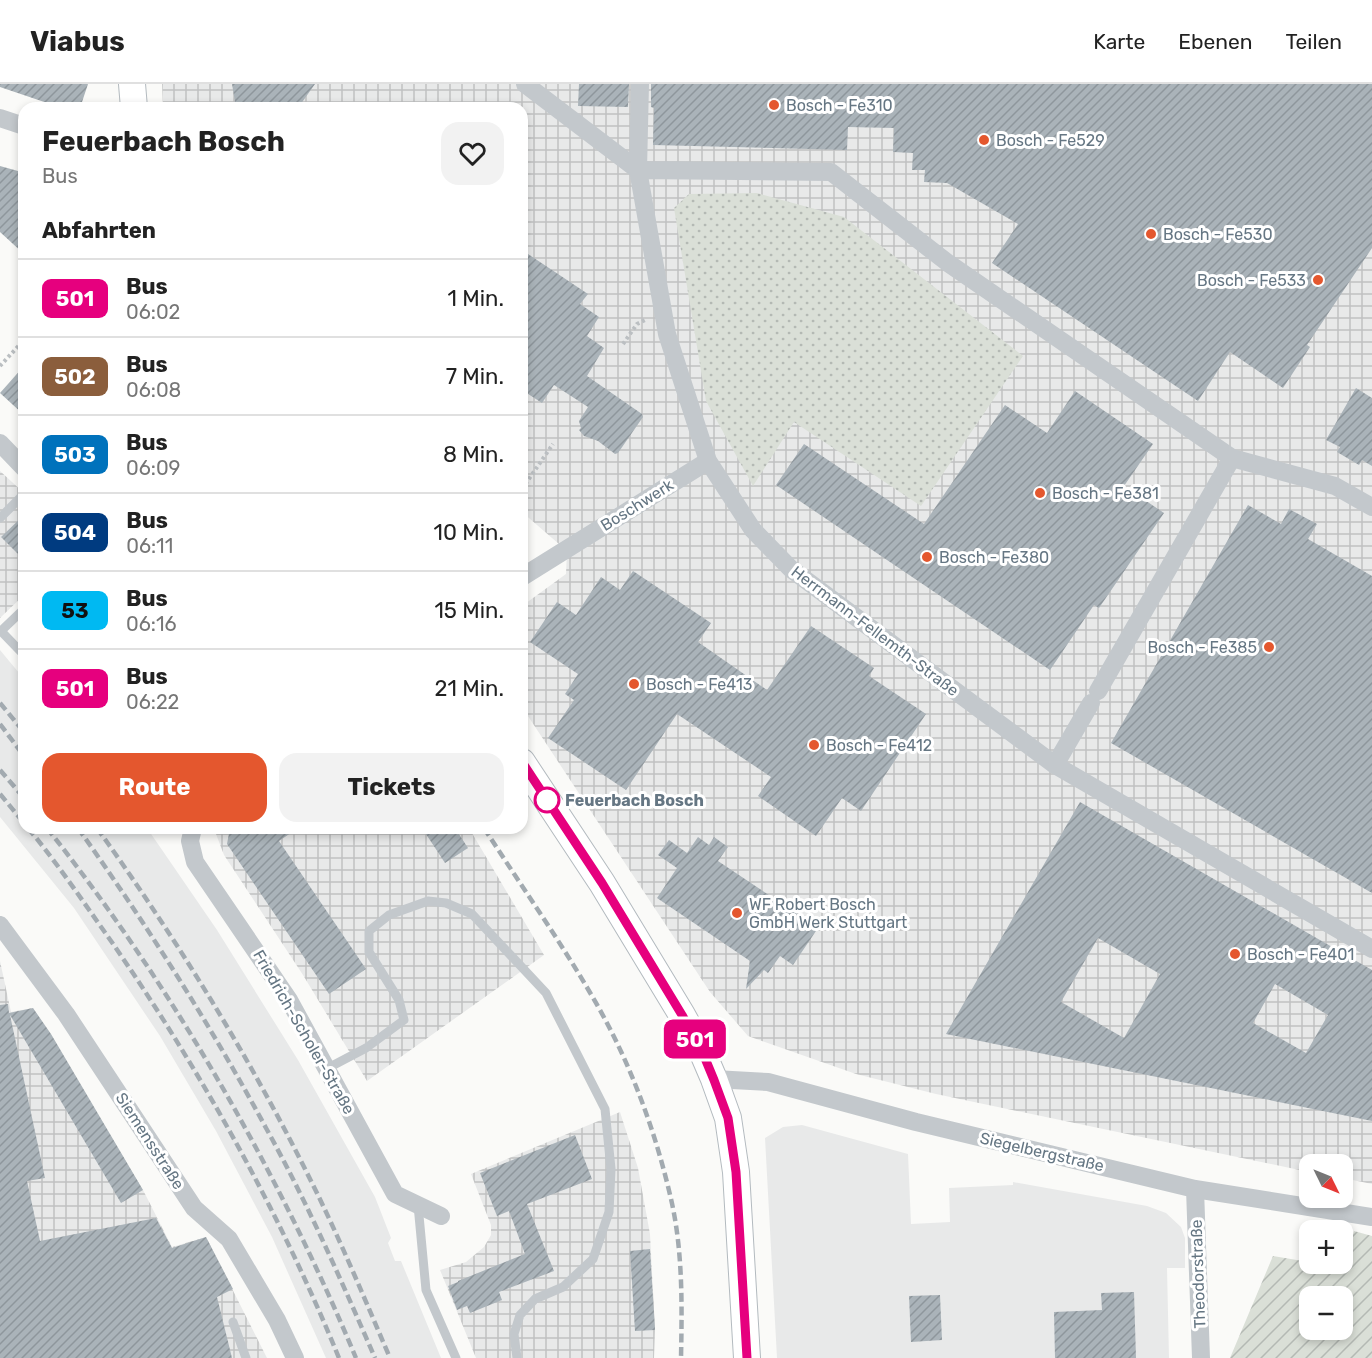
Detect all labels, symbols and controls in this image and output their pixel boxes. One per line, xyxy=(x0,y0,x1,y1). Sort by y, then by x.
text: Viabus xyxy=(30,25,125,58)
text: Karte xyxy=(1093,29,1145,54)
text: Ebenen xyxy=(1178,29,1252,54)
text: Teilen xyxy=(1285,29,1342,54)
place label: Bosch - Fe310 xyxy=(786,96,893,115)
marker: Bosch - Fe310 xyxy=(767,98,781,112)
button: heart xyxy=(441,122,504,185)
text: Feuerbach Bosch xyxy=(42,125,285,158)
place label: Bosch - Fe529 xyxy=(996,131,1105,150)
marker: Bosch - Fe529 xyxy=(977,133,991,147)
text: Bus xyxy=(42,164,78,188)
text: Abfahrten xyxy=(42,217,156,244)
place label: Bosch - Fe530 xyxy=(1163,225,1273,244)
marker: Bosch - Fe530 xyxy=(1144,227,1158,241)
place label: Bosch - Fe533 xyxy=(1197,271,1306,290)
text: Bus xyxy=(126,273,168,300)
marker: Bosch - Fe533 xyxy=(1311,273,1325,287)
text: 1 Min. xyxy=(448,285,504,312)
text: 501 xyxy=(56,286,94,311)
text: 06:02 xyxy=(126,300,180,324)
text: Bus xyxy=(126,351,168,378)
text: 7 Min. xyxy=(446,363,504,390)
text: 502 xyxy=(54,364,96,389)
text: 06:08 xyxy=(126,378,181,402)
text: Bus xyxy=(126,429,168,456)
text: 8 Min. xyxy=(443,441,504,468)
text: 503 xyxy=(54,442,96,467)
text: 06:09 xyxy=(126,456,180,480)
street label: Boschwerk xyxy=(597,475,678,535)
place label: Bosch - Fe381 xyxy=(1052,484,1159,503)
marker: Bosch - Fe381 xyxy=(1033,486,1047,500)
text: Bus xyxy=(126,507,168,534)
text: 10 Min. xyxy=(434,519,504,546)
text: 504 xyxy=(54,520,96,545)
text: 06:11 xyxy=(126,534,173,558)
place label: Bosch - Fe380 xyxy=(939,548,1049,567)
marker: Bosch - Fe380 xyxy=(920,550,934,564)
street label: Herrmann-Fellemth-Straße xyxy=(788,562,962,700)
text: Bus xyxy=(126,585,168,612)
text: 15 Min. xyxy=(434,597,504,624)
text: 53 xyxy=(61,598,89,623)
text: 06:16 xyxy=(126,612,177,636)
place label: Bosch - Fe385 xyxy=(1147,638,1257,657)
marker: Bosch - Fe385 xyxy=(1262,640,1276,654)
text: Bus xyxy=(126,663,168,690)
text: 21 Min. xyxy=(435,675,504,702)
place label: Bosch - Fe413 xyxy=(646,675,752,694)
text: 501 xyxy=(56,676,94,701)
marker: Bosch - Fe413 xyxy=(627,677,641,691)
text: 06:22 xyxy=(126,690,179,714)
place label: Bosch - Fe412 xyxy=(826,736,932,755)
marker: Bosch - Fe412 xyxy=(807,738,821,752)
button: Route xyxy=(42,753,267,822)
button: Tickets xyxy=(279,753,504,822)
marker: Feuerbach Bosch xyxy=(534,787,560,813)
place label: Feuerbach Bosch xyxy=(565,791,704,810)
place label: WF Robert Bosch GmbH Werk Stuttgart xyxy=(749,895,907,932)
marker: WF Robert Bosch GmbH Werk Stuttgart xyxy=(730,906,744,920)
place label: Bosch - Fe401 xyxy=(1247,945,1354,964)
street label: Friedrich-Scholer-Straße xyxy=(249,947,359,1117)
marker: Bosch - Fe401 xyxy=(1228,947,1242,961)
line badge: 501 xyxy=(660,1020,730,1058)
text: 501 xyxy=(676,1027,714,1052)
street label: Siemensstraße xyxy=(112,1089,188,1193)
street label: Siegelbergstraße xyxy=(978,1128,1106,1176)
north arrow xyxy=(1299,1154,1353,1208)
map controls xyxy=(1299,1154,1353,1340)
street label: Theodorstraße xyxy=(1187,1219,1209,1329)
button: + xyxy=(1299,1220,1353,1274)
button: − xyxy=(1299,1286,1353,1340)

